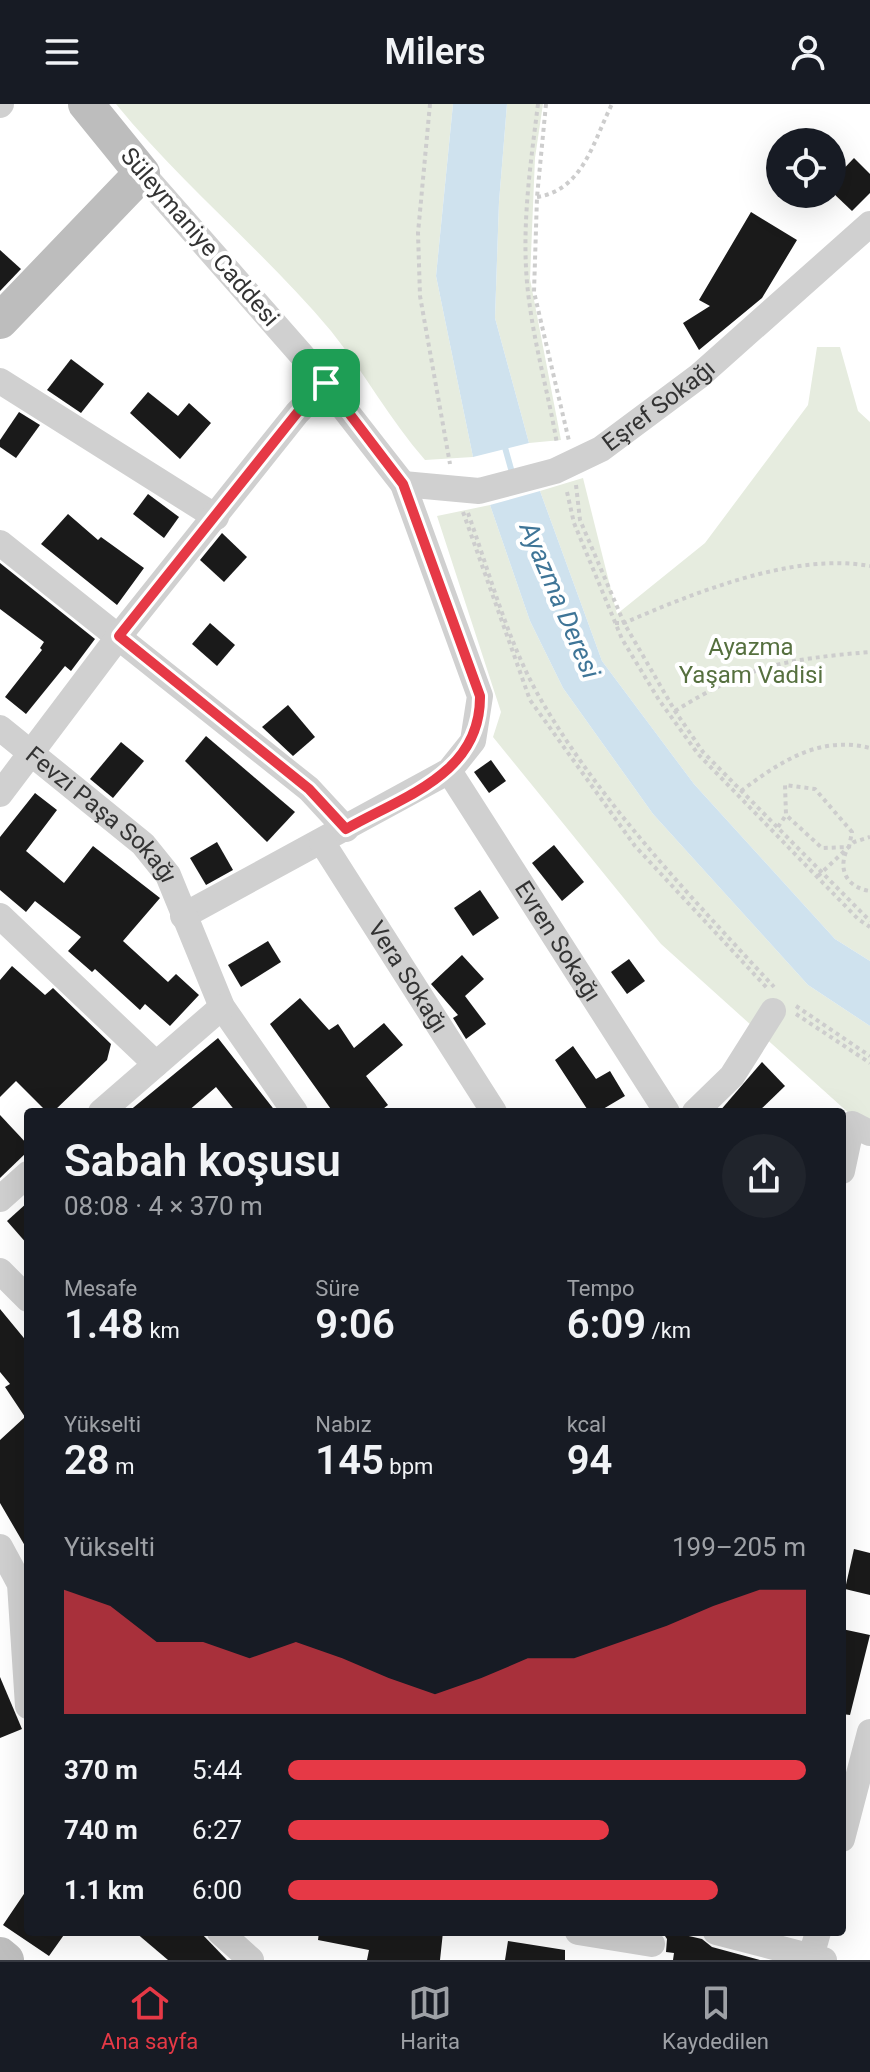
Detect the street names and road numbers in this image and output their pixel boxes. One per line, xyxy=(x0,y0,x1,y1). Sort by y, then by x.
street label: Süleymaniye Caddesi xyxy=(115,142,285,332)
street label: Eşref Sokağı xyxy=(597,354,721,457)
street label: Fevzi Paşa Sokağı xyxy=(20,741,183,886)
street label: Evren Sokağı xyxy=(509,876,607,1007)
street label: Vera Sokağı xyxy=(362,916,454,1038)

